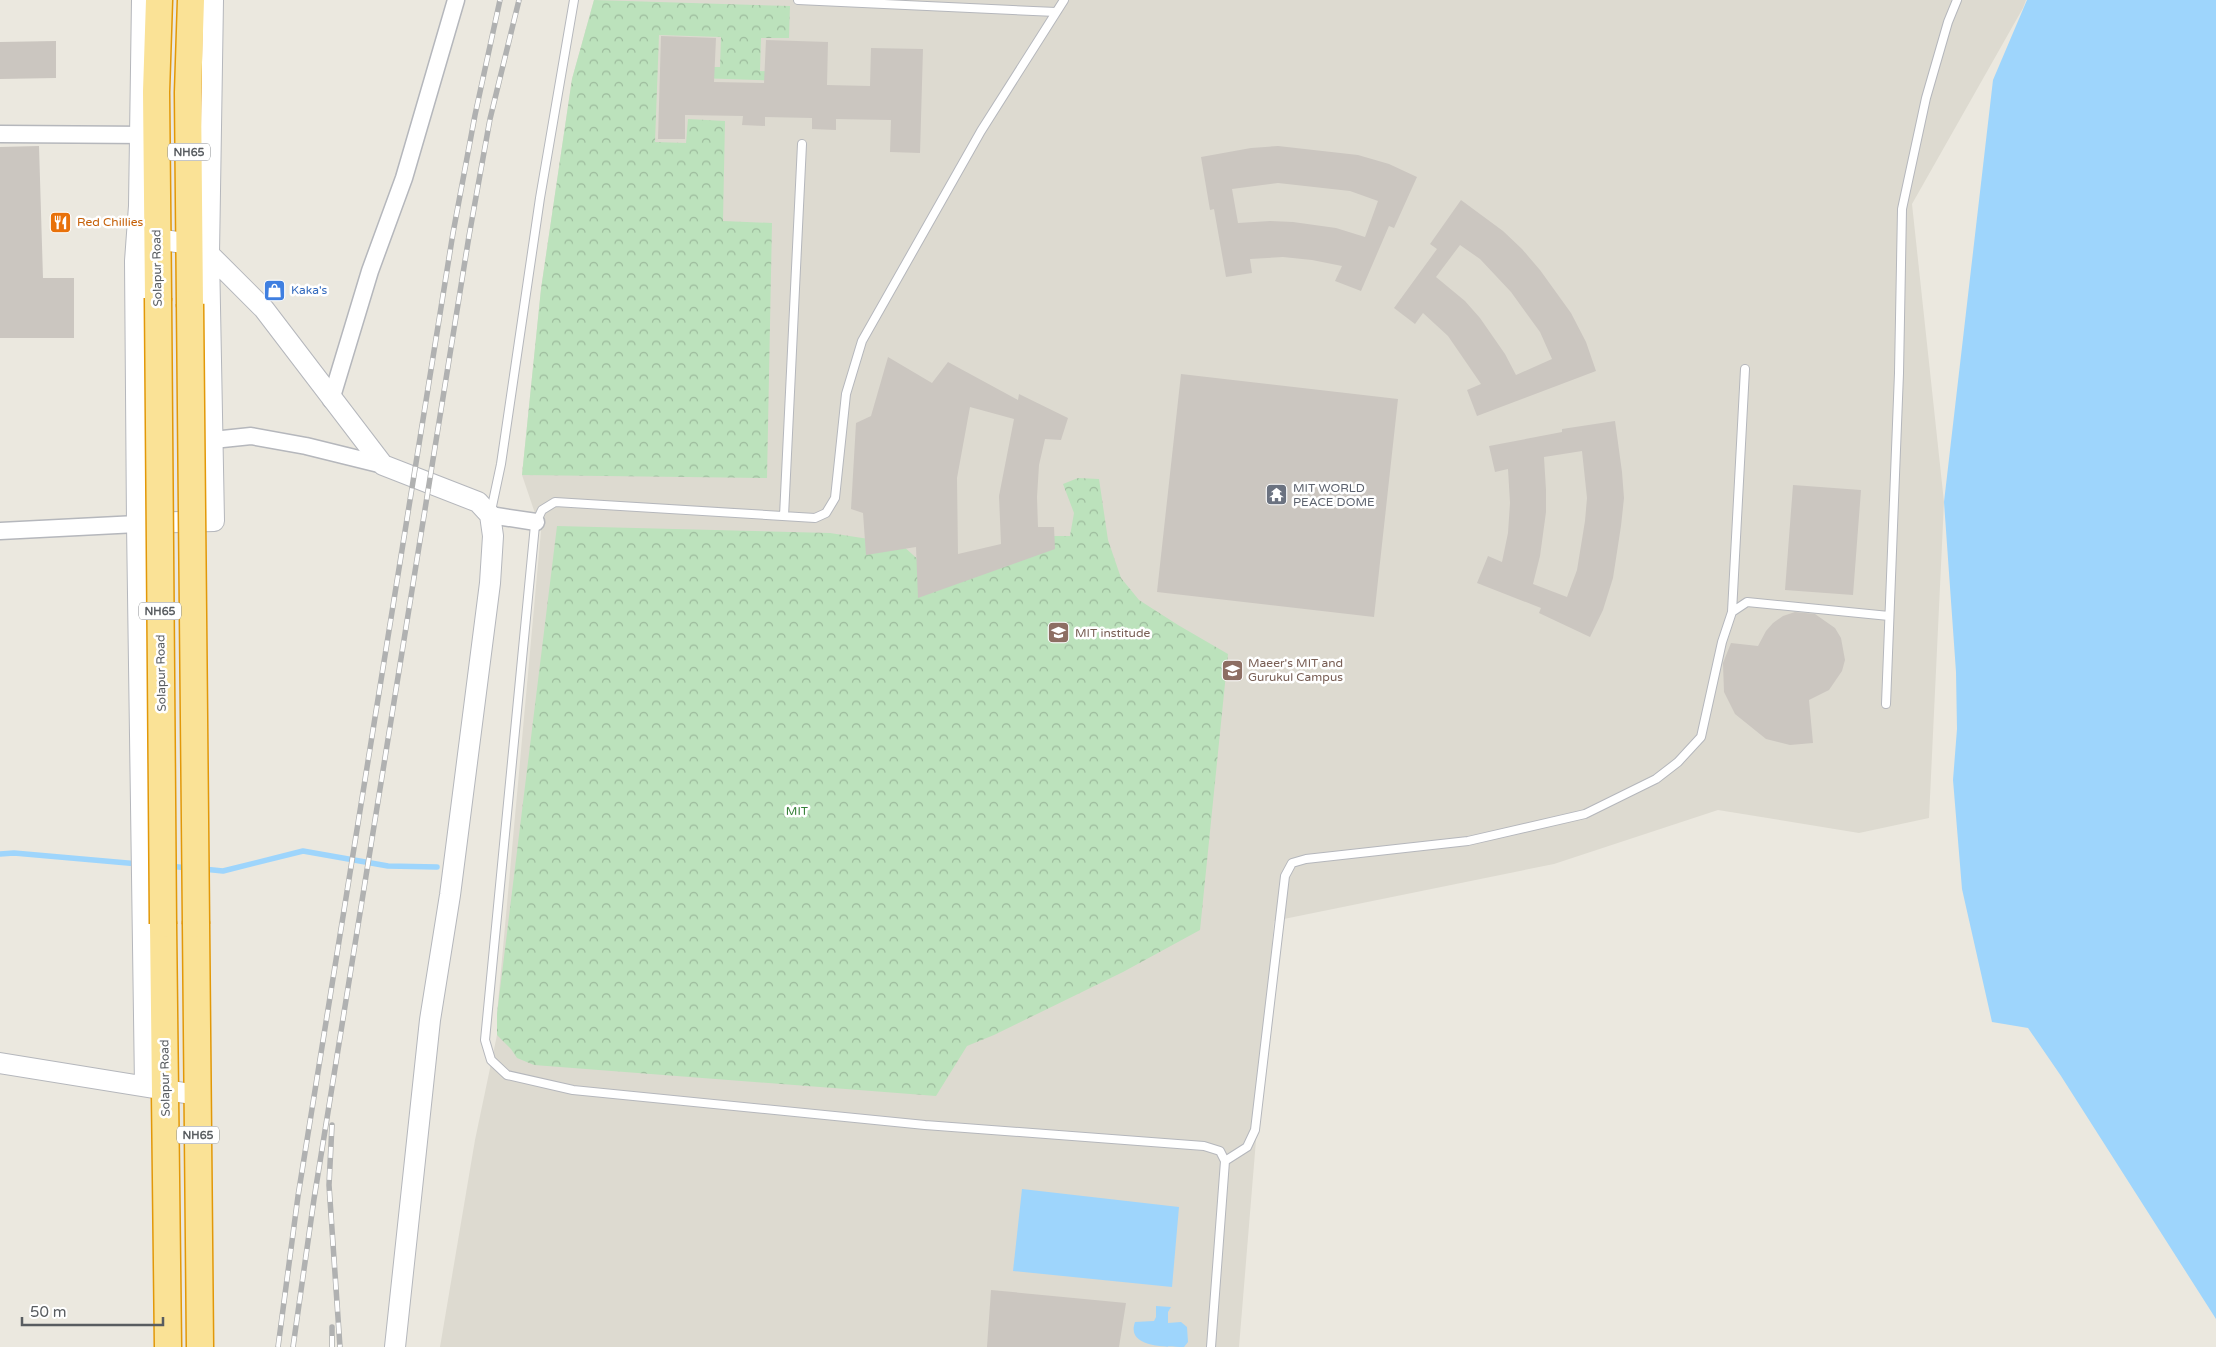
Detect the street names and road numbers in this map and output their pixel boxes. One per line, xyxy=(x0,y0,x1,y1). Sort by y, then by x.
road number: NH65 xyxy=(168,144,210,160)
street label: Solapur Road xyxy=(149,229,165,307)
road number: NH65 xyxy=(139,602,181,620)
street label: Solapur Road xyxy=(153,634,169,712)
street label: Solapur Road xyxy=(157,1039,173,1117)
road number: NH65 xyxy=(177,1126,219,1144)

